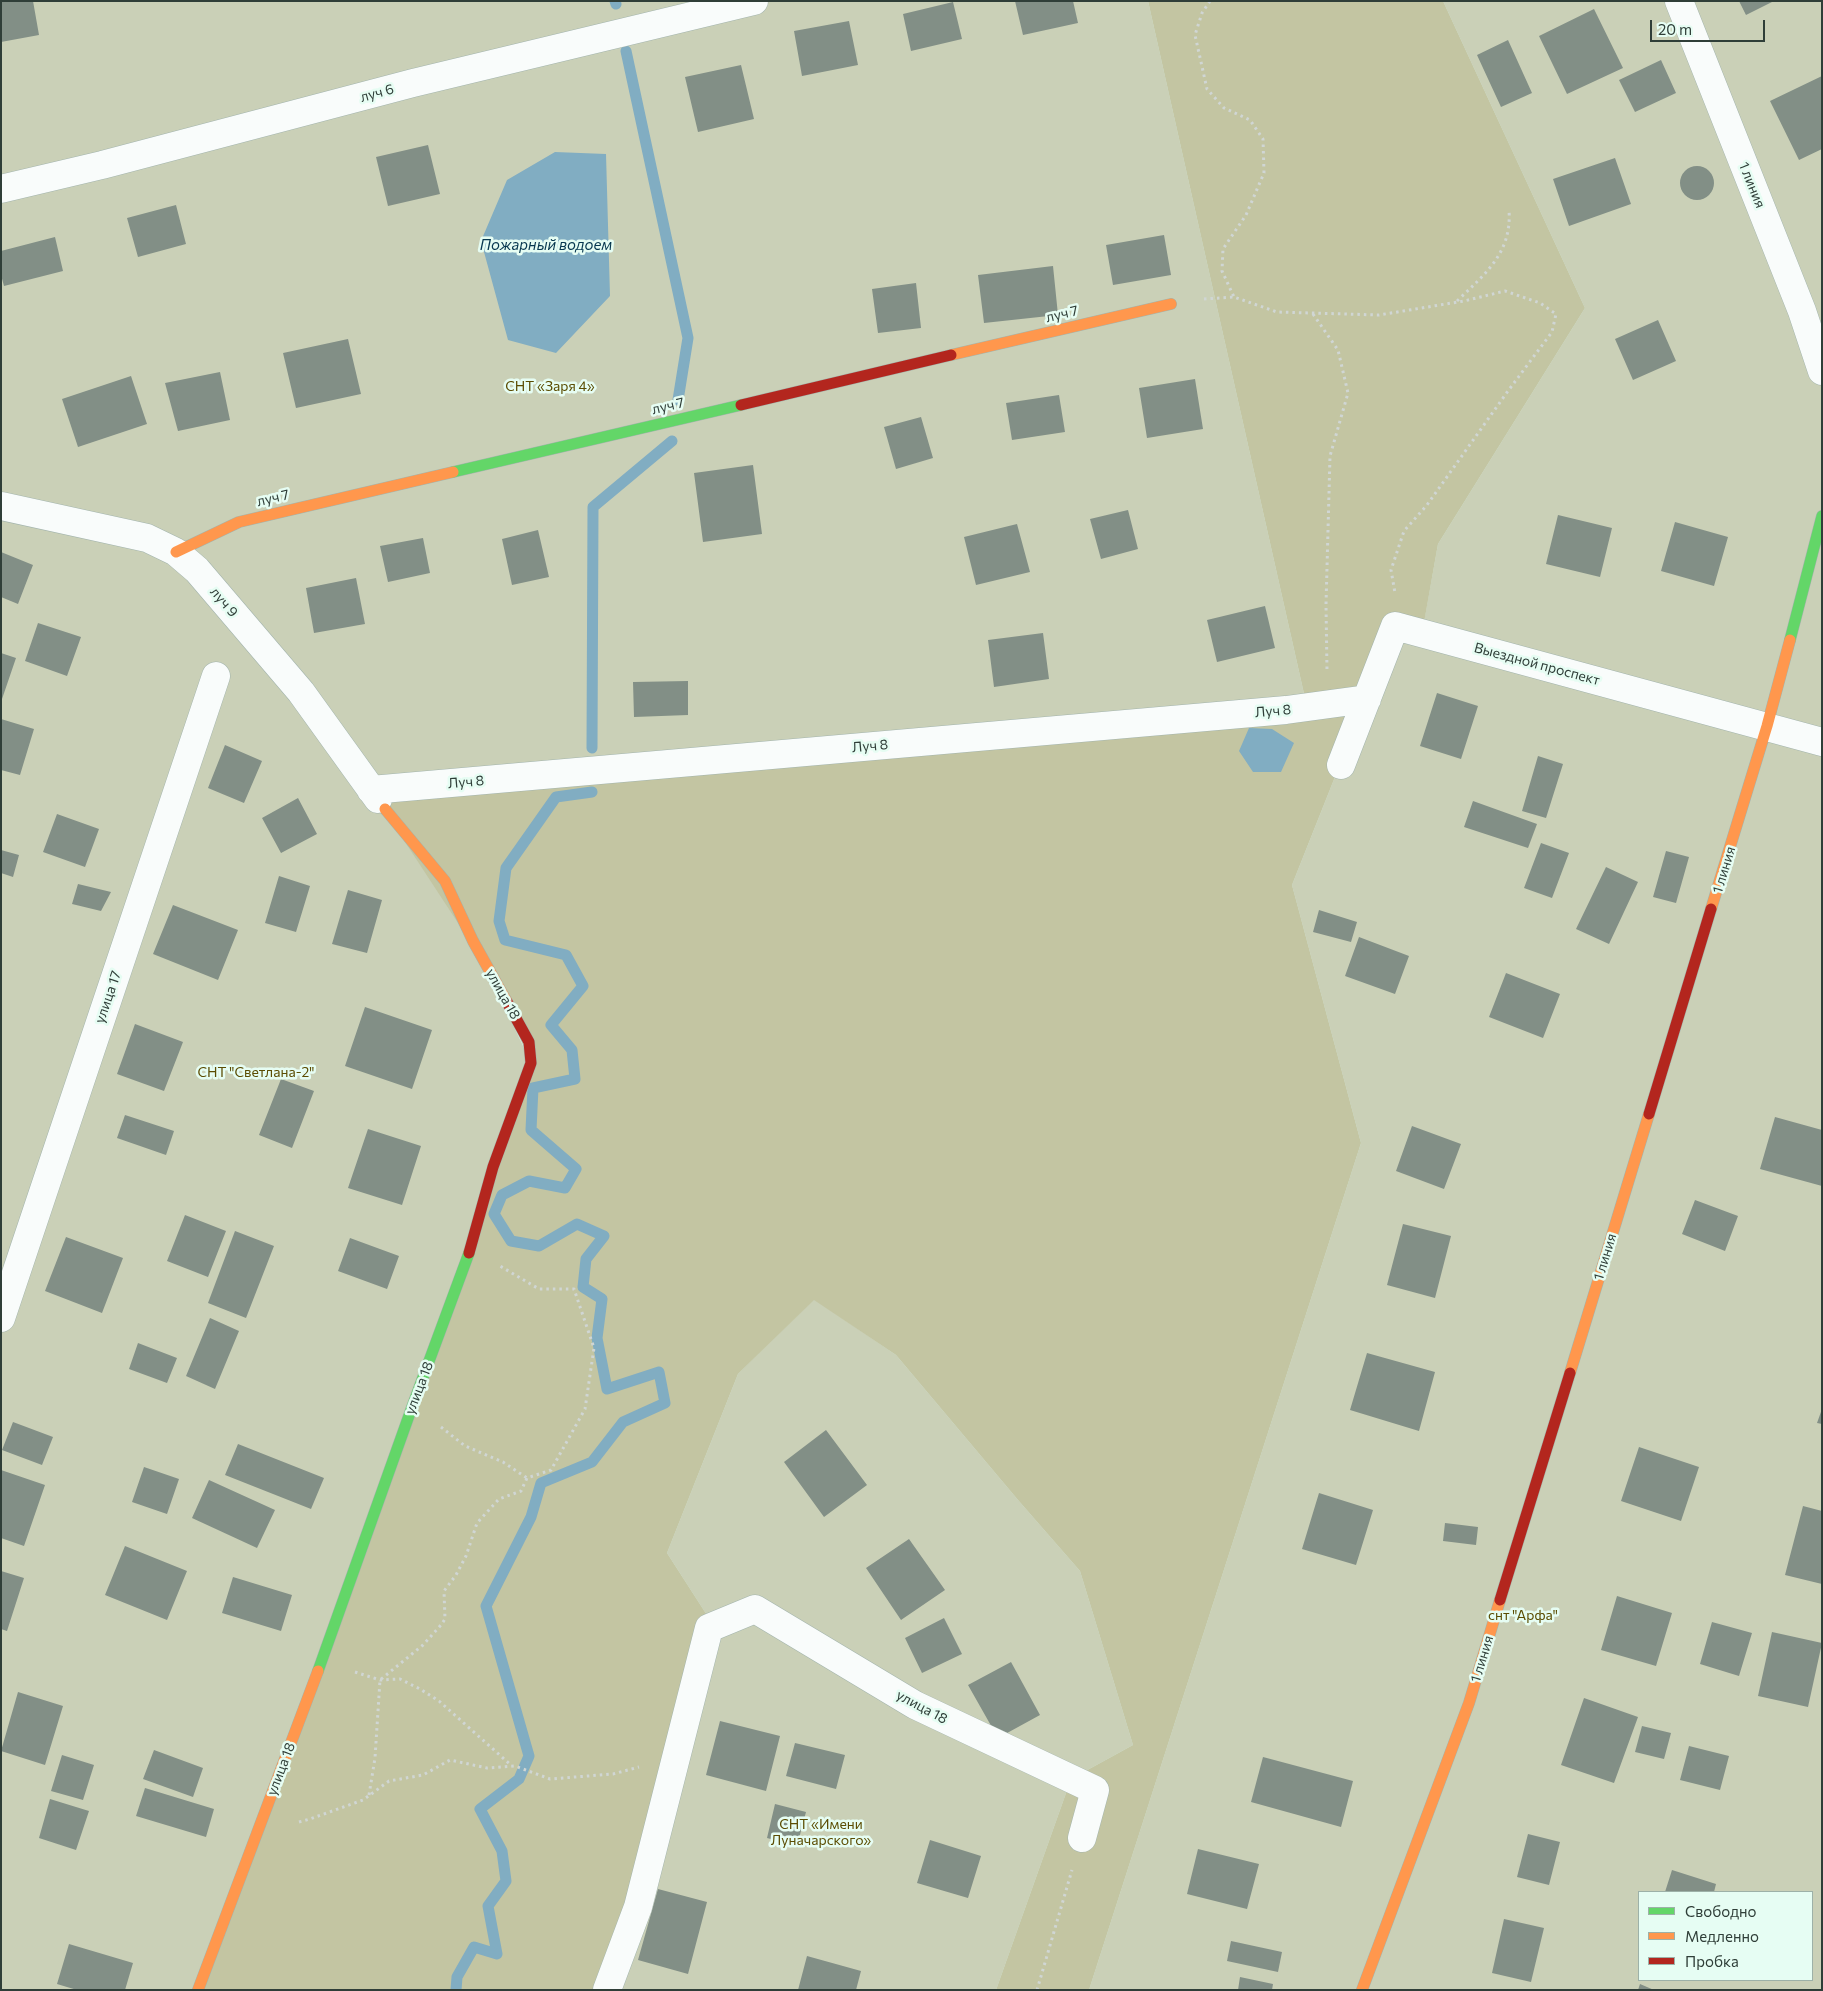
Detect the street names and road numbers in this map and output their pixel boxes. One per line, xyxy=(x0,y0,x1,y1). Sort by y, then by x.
street label: луч 6 xyxy=(358,80,396,106)
street label: 1 линия xyxy=(1735,160,1769,210)
street label: луч 7 xyxy=(1044,302,1080,326)
street label: луч 7 xyxy=(650,394,686,418)
street label: луч 7 xyxy=(255,486,291,510)
street label: луч 9 xyxy=(207,584,241,620)
street label: Выездной проспект xyxy=(1472,639,1602,689)
street label: Луч 8 xyxy=(1254,701,1292,721)
street label: Луч 8 xyxy=(851,736,889,756)
street label: Луч 8 xyxy=(447,772,485,792)
street label: 1 линия xyxy=(1709,845,1739,895)
street label: улица 18 xyxy=(482,966,524,1022)
street label: улица 17 xyxy=(91,969,125,1025)
street label: 1 линия xyxy=(1590,1232,1620,1282)
street label: улица 18 xyxy=(401,1359,437,1417)
street label: 1 линия xyxy=(1467,1634,1497,1684)
street label: улица 18 xyxy=(894,1687,950,1727)
street label: улица 18 xyxy=(263,1740,299,1798)

